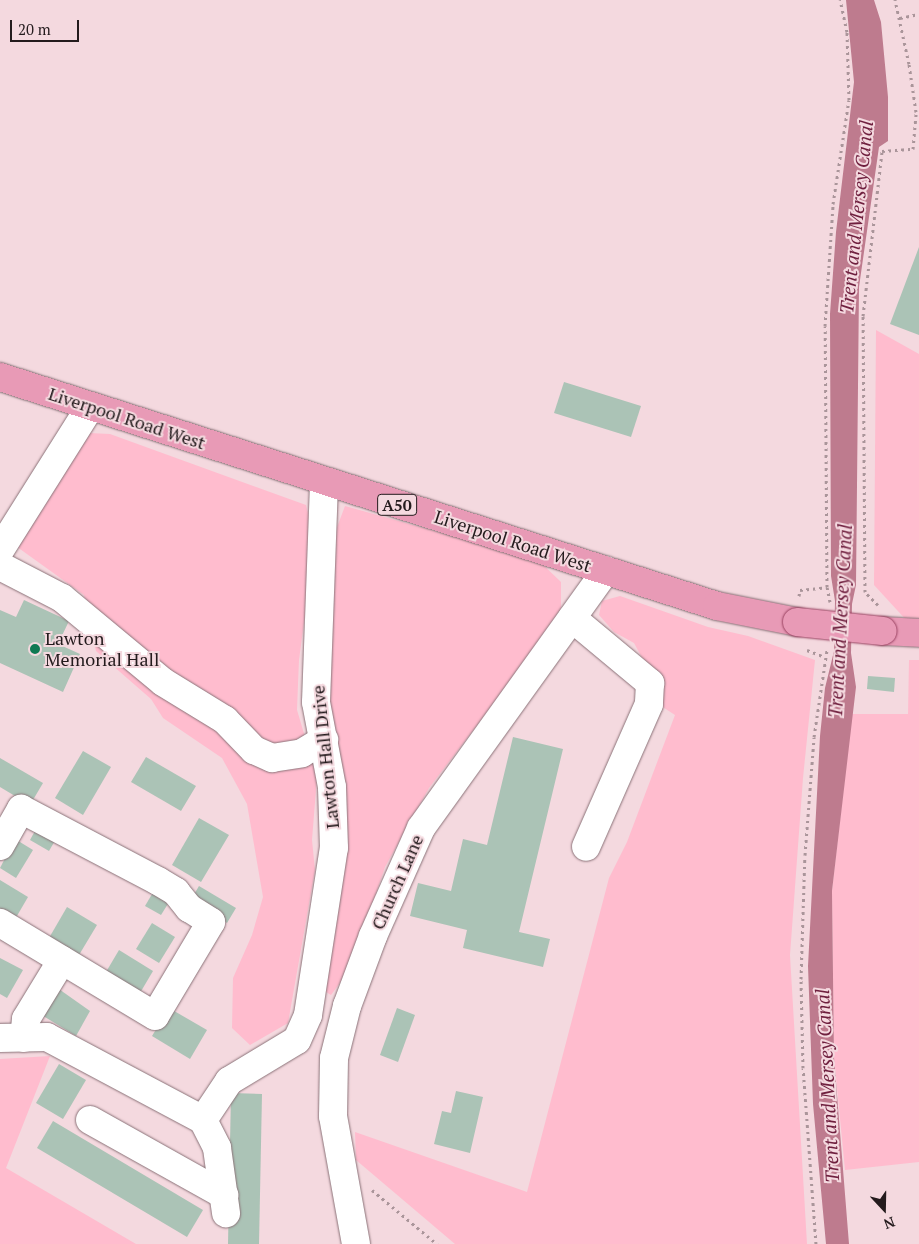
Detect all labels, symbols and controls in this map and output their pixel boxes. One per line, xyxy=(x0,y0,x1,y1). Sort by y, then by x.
scale bar xyxy=(12,10,81,42)
text: 20 m xyxy=(18,19,51,39)
water label: Trent and Mersey Canal xyxy=(835,119,877,315)
street label: Liverpool Road West xyxy=(46,382,208,454)
road number: A50 xyxy=(377,492,417,518)
street label: Liverpool Road West xyxy=(432,505,594,577)
water label: Trent and Mersey Canal xyxy=(824,524,856,718)
place label: Lawton Memorial Hall xyxy=(45,628,159,670)
marker: Lawton Memorial Hall xyxy=(29,643,41,655)
street label: Lawton Hall Drive xyxy=(307,684,343,830)
street label: Church Lane xyxy=(367,831,427,933)
water label: Trent and Mersey Canal xyxy=(811,989,843,1183)
north arrow xyxy=(859,1184,909,1234)
text: N xyxy=(881,1213,898,1234)

